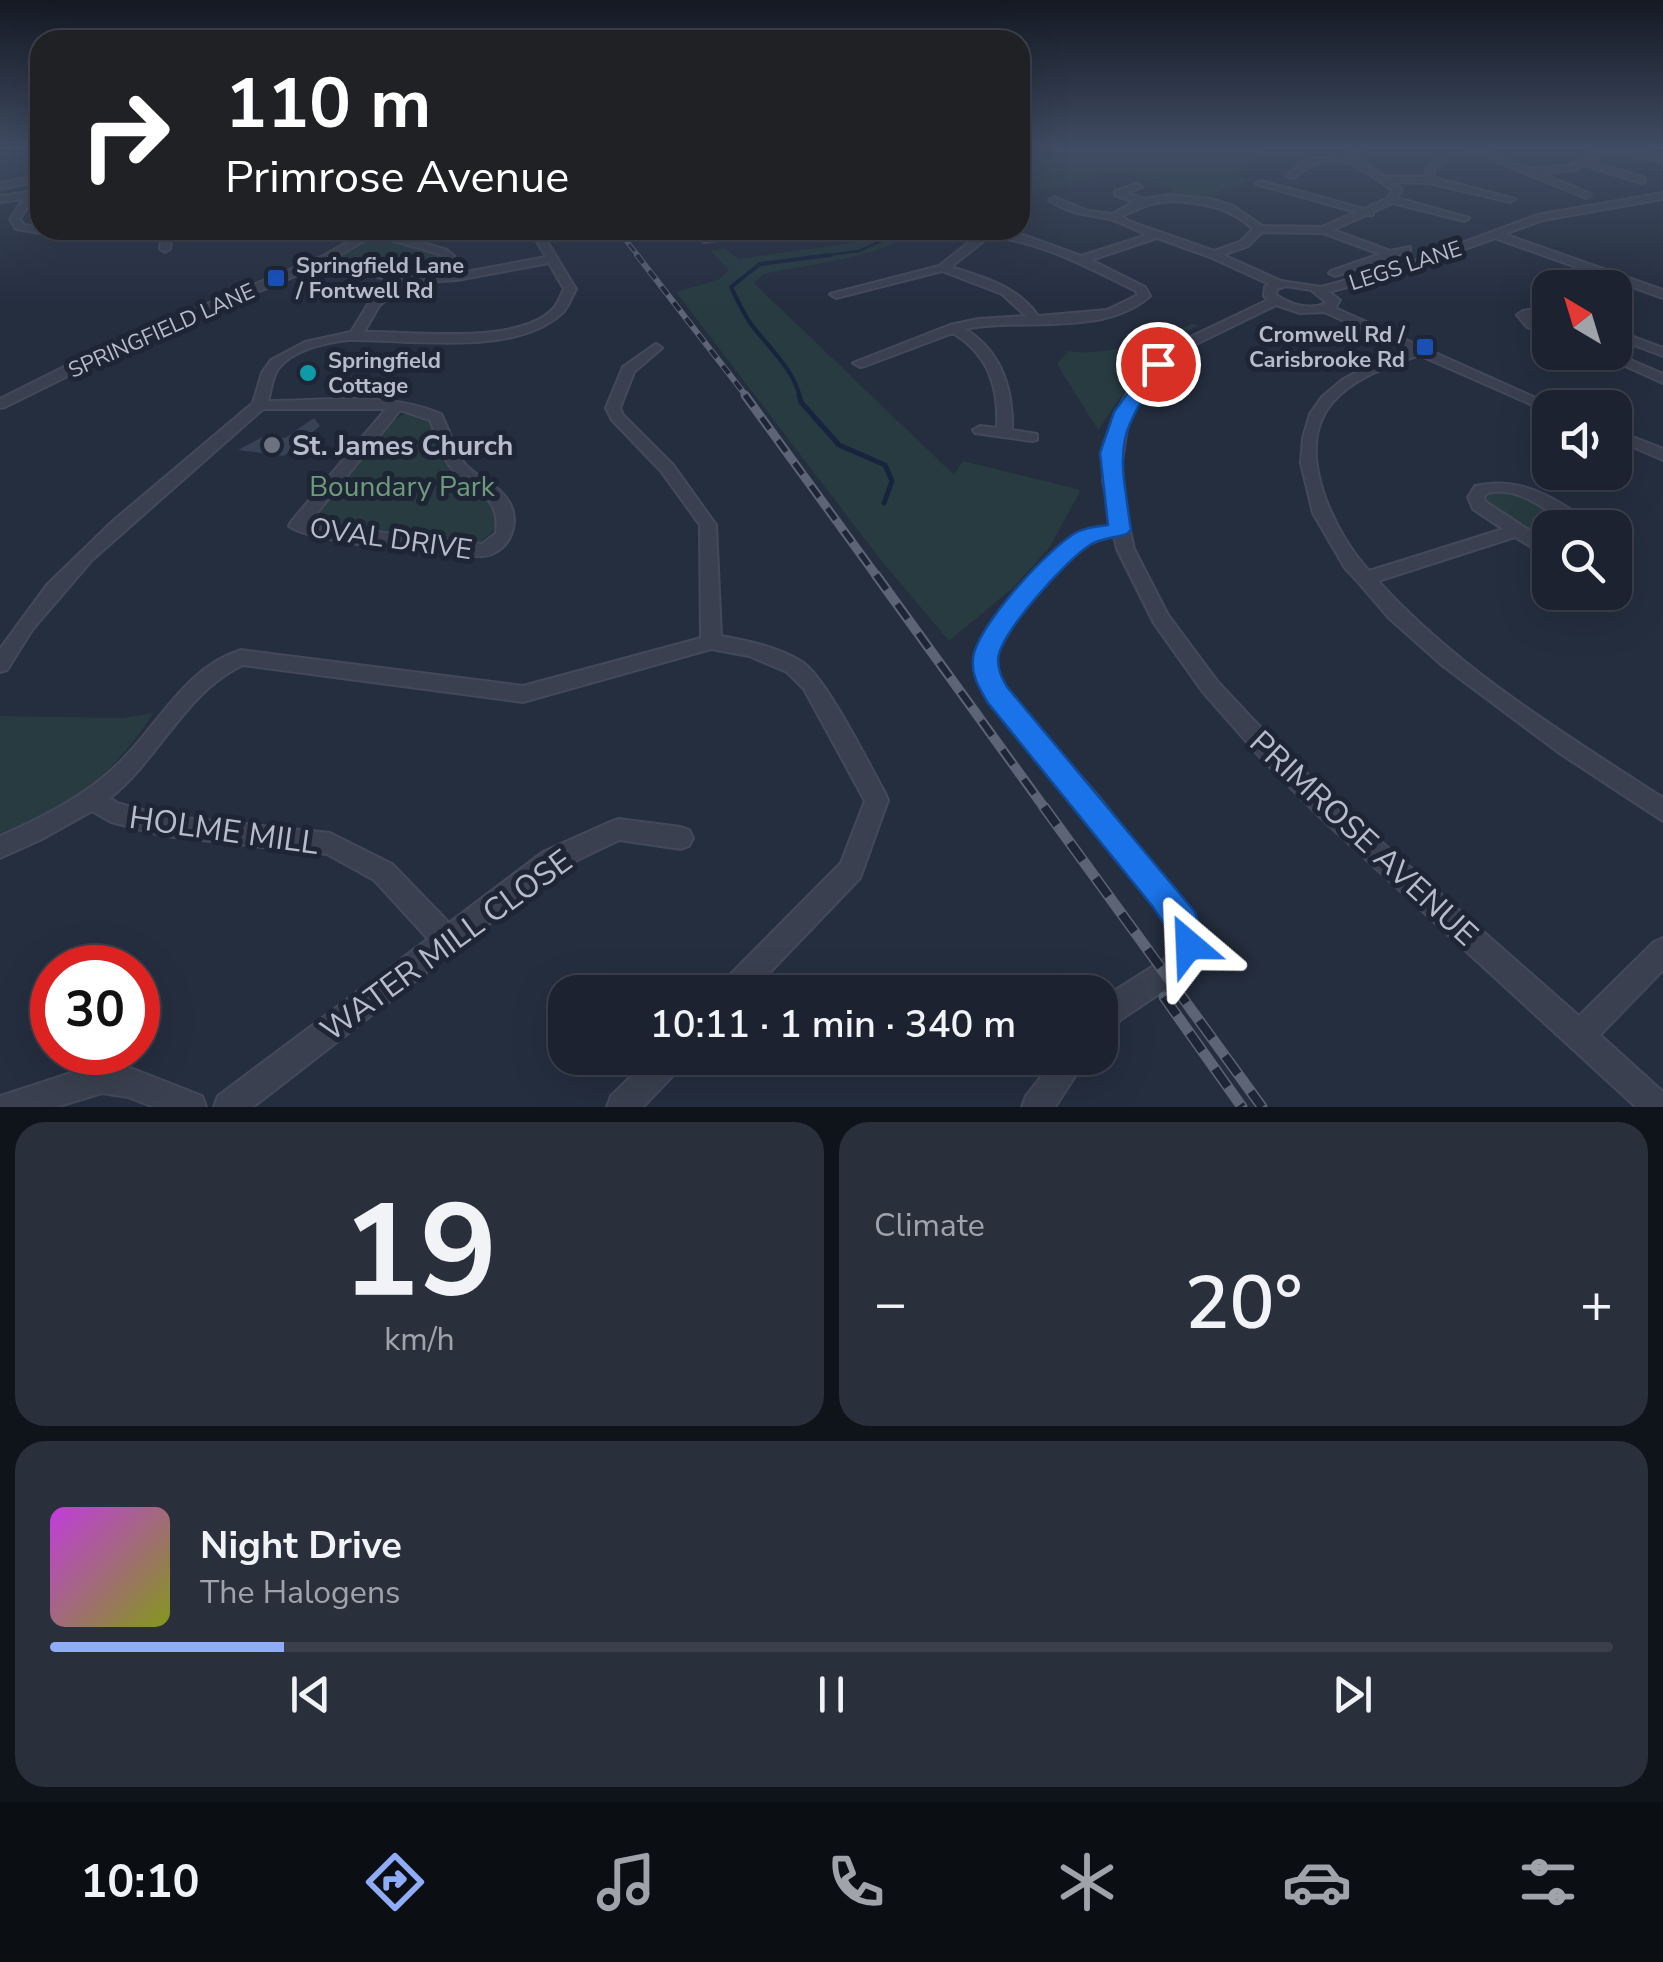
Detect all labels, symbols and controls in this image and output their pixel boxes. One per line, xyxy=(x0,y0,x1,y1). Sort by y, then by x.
text: 110 m xyxy=(225,56,431,152)
icon: right xyxy=(60,70,190,200)
text: Primrose Avenue xyxy=(225,147,569,208)
street label: LEGS LANE xyxy=(1345,234,1465,298)
place label: Springfield Lane / Fontwell Rd xyxy=(295,251,464,306)
marker: Springfield Lane / Fontwell Rd xyxy=(265,267,287,289)
north arrow xyxy=(1532,270,1632,370)
map controls xyxy=(1532,270,1632,610)
street label: SPRINGFIELD LANE xyxy=(63,276,259,386)
place label: Cromwell Rd / Carisbrooke Rd xyxy=(1249,320,1406,375)
pin xyxy=(1116,322,1201,407)
marker: Cromwell Rd / Carisbrooke Rd xyxy=(1414,336,1436,358)
icon: arrive xyxy=(1131,337,1186,392)
place label: Springfield Cottage xyxy=(328,346,441,401)
marker: Springfield Cottage xyxy=(297,362,319,384)
button: sound xyxy=(1532,390,1632,490)
place label: St. James Church xyxy=(292,427,513,465)
marker: St. James Church xyxy=(261,434,283,456)
park label: Boundary Park xyxy=(309,468,496,506)
street label: OVAL DRIVE xyxy=(307,509,475,569)
button: search xyxy=(1532,510,1632,610)
street label: PRIMROSE AVENUE xyxy=(1240,721,1487,956)
street label: HOLME MILL xyxy=(126,796,321,865)
street label: WATER MILL CLOSE xyxy=(312,840,581,1051)
position arrow xyxy=(1137,893,1241,997)
speed limit sign: 30 xyxy=(30,945,160,1075)
text: 10:11 · 1 min · 340 m xyxy=(650,999,1016,1050)
text: 19 xyxy=(341,1164,498,1341)
text: Climate xyxy=(874,1204,985,1247)
text: 20° xyxy=(1184,1252,1303,1354)
text: − xyxy=(874,1266,907,1341)
text: + xyxy=(1580,1266,1613,1341)
text: km/h xyxy=(384,1318,455,1361)
text: Night Drive xyxy=(200,1520,402,1571)
text: The Halogens xyxy=(200,1571,400,1614)
icon: previous xyxy=(283,1667,338,1722)
icon: pause xyxy=(804,1667,859,1722)
icon: next xyxy=(1325,1667,1380,1722)
icon: directions xyxy=(360,1847,430,1917)
icon: music xyxy=(591,1847,661,1917)
icon: phone xyxy=(821,1847,891,1917)
icon: climate xyxy=(1052,1847,1122,1917)
icon: car xyxy=(1282,1847,1352,1917)
icon: filters xyxy=(1513,1847,1583,1917)
text: 10:10 xyxy=(80,1852,199,1913)

